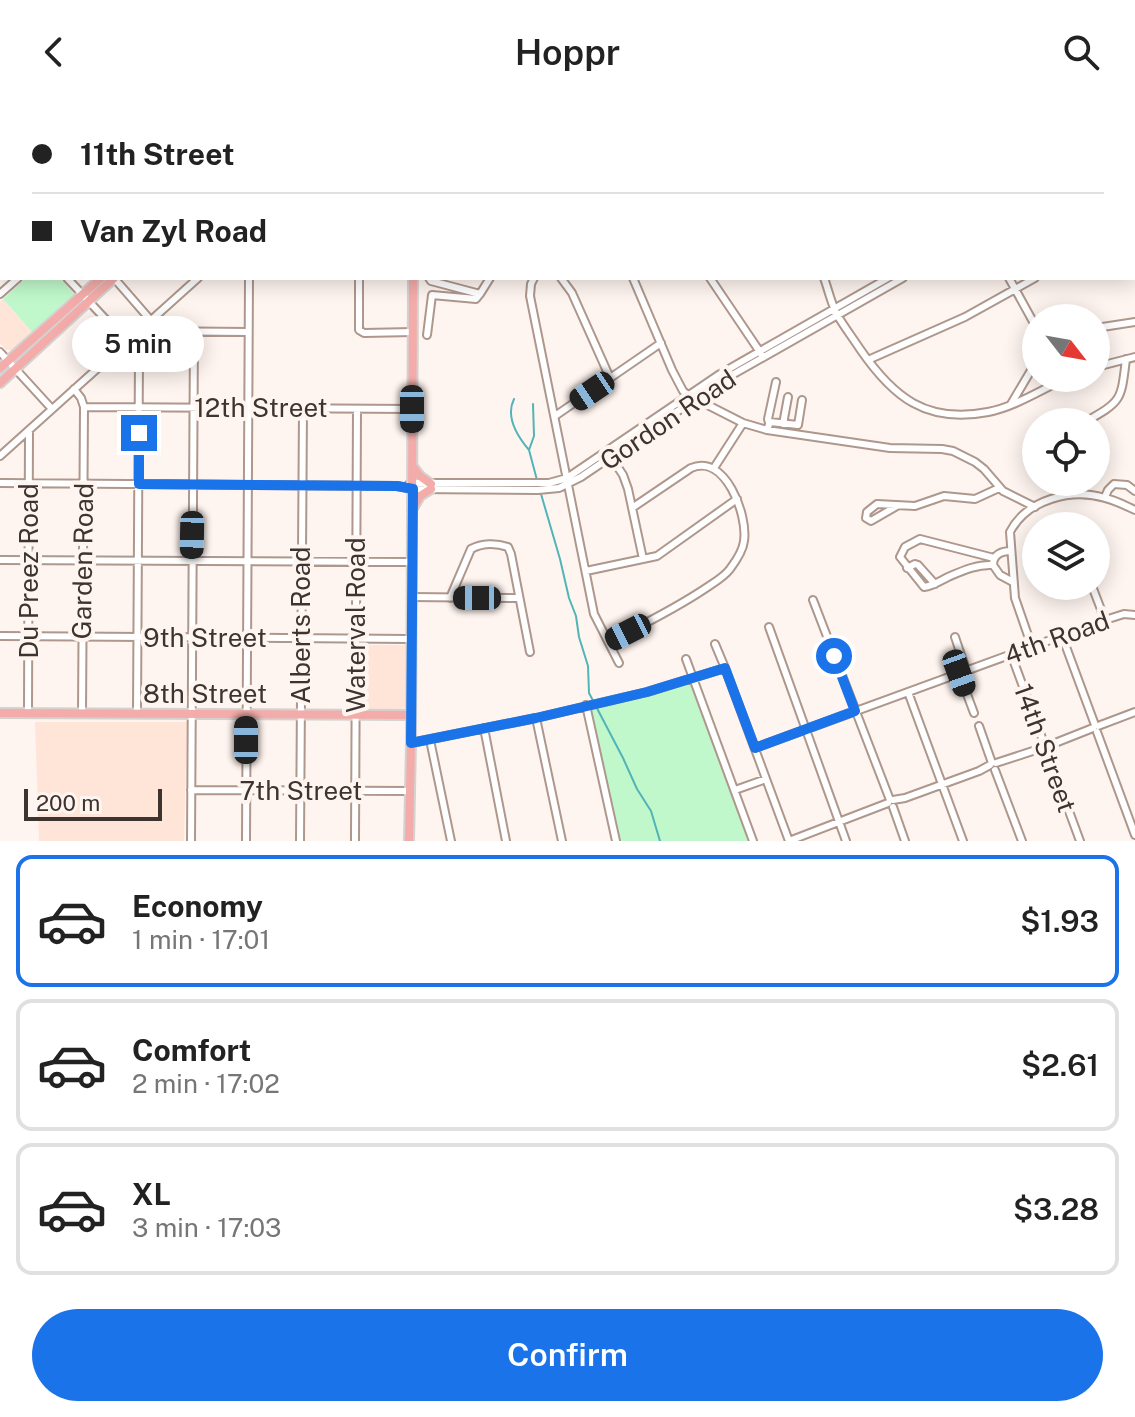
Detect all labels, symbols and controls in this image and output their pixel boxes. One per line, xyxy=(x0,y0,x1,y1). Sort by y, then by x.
icon: back xyxy=(32,30,76,74)
icon: search xyxy=(1059,30,1103,74)
text: Hoppr xyxy=(515,31,620,73)
text: 11th Street xyxy=(80,136,234,172)
text: Van Zyl Road xyxy=(80,213,267,249)
north arrow xyxy=(1022,304,1110,392)
map controls xyxy=(1022,304,1110,600)
callout: 5 min xyxy=(73,317,205,373)
text: 5 min xyxy=(104,328,172,359)
street label: Gordon Road xyxy=(594,363,741,476)
car xyxy=(565,368,619,414)
car xyxy=(400,385,424,433)
street label: 12th Street xyxy=(194,392,328,423)
button: locate xyxy=(1022,408,1110,496)
route end xyxy=(121,415,157,451)
street label: Garden Road xyxy=(66,482,99,640)
street label: Du Preez Road xyxy=(13,483,44,659)
car xyxy=(180,511,204,559)
button: layers xyxy=(1022,512,1110,600)
street label: Waterval Road xyxy=(340,537,371,713)
street label: Alberts Road xyxy=(285,546,316,704)
car xyxy=(453,586,501,610)
street label: 4th Road xyxy=(1000,604,1114,671)
car xyxy=(601,610,655,654)
street label: 9th Street xyxy=(143,622,267,653)
route start xyxy=(816,638,852,674)
car xyxy=(940,646,978,700)
street label: 8th Street xyxy=(143,678,267,709)
street label: 14th Street xyxy=(1008,679,1083,816)
car xyxy=(234,716,258,764)
street label: 7th Street xyxy=(240,775,362,806)
scale bar xyxy=(24,785,162,821)
text: 200 m xyxy=(36,790,100,816)
icon: car xyxy=(36,885,108,957)
text: Economy xyxy=(132,888,263,924)
text: $1.93 xyxy=(1020,903,1099,939)
text: 1 min · 17:01 xyxy=(132,924,270,955)
icon: car xyxy=(36,1029,108,1101)
text: Comfort xyxy=(132,1032,251,1068)
text: $2.61 xyxy=(1021,1047,1099,1083)
text: 2 min · 17:02 xyxy=(132,1068,280,1099)
icon: car xyxy=(36,1173,108,1245)
text: XL xyxy=(132,1176,171,1212)
text: $3.28 xyxy=(1013,1191,1099,1227)
text: 3 min · 17:03 xyxy=(132,1212,281,1243)
button: Confirm xyxy=(32,1309,1103,1401)

